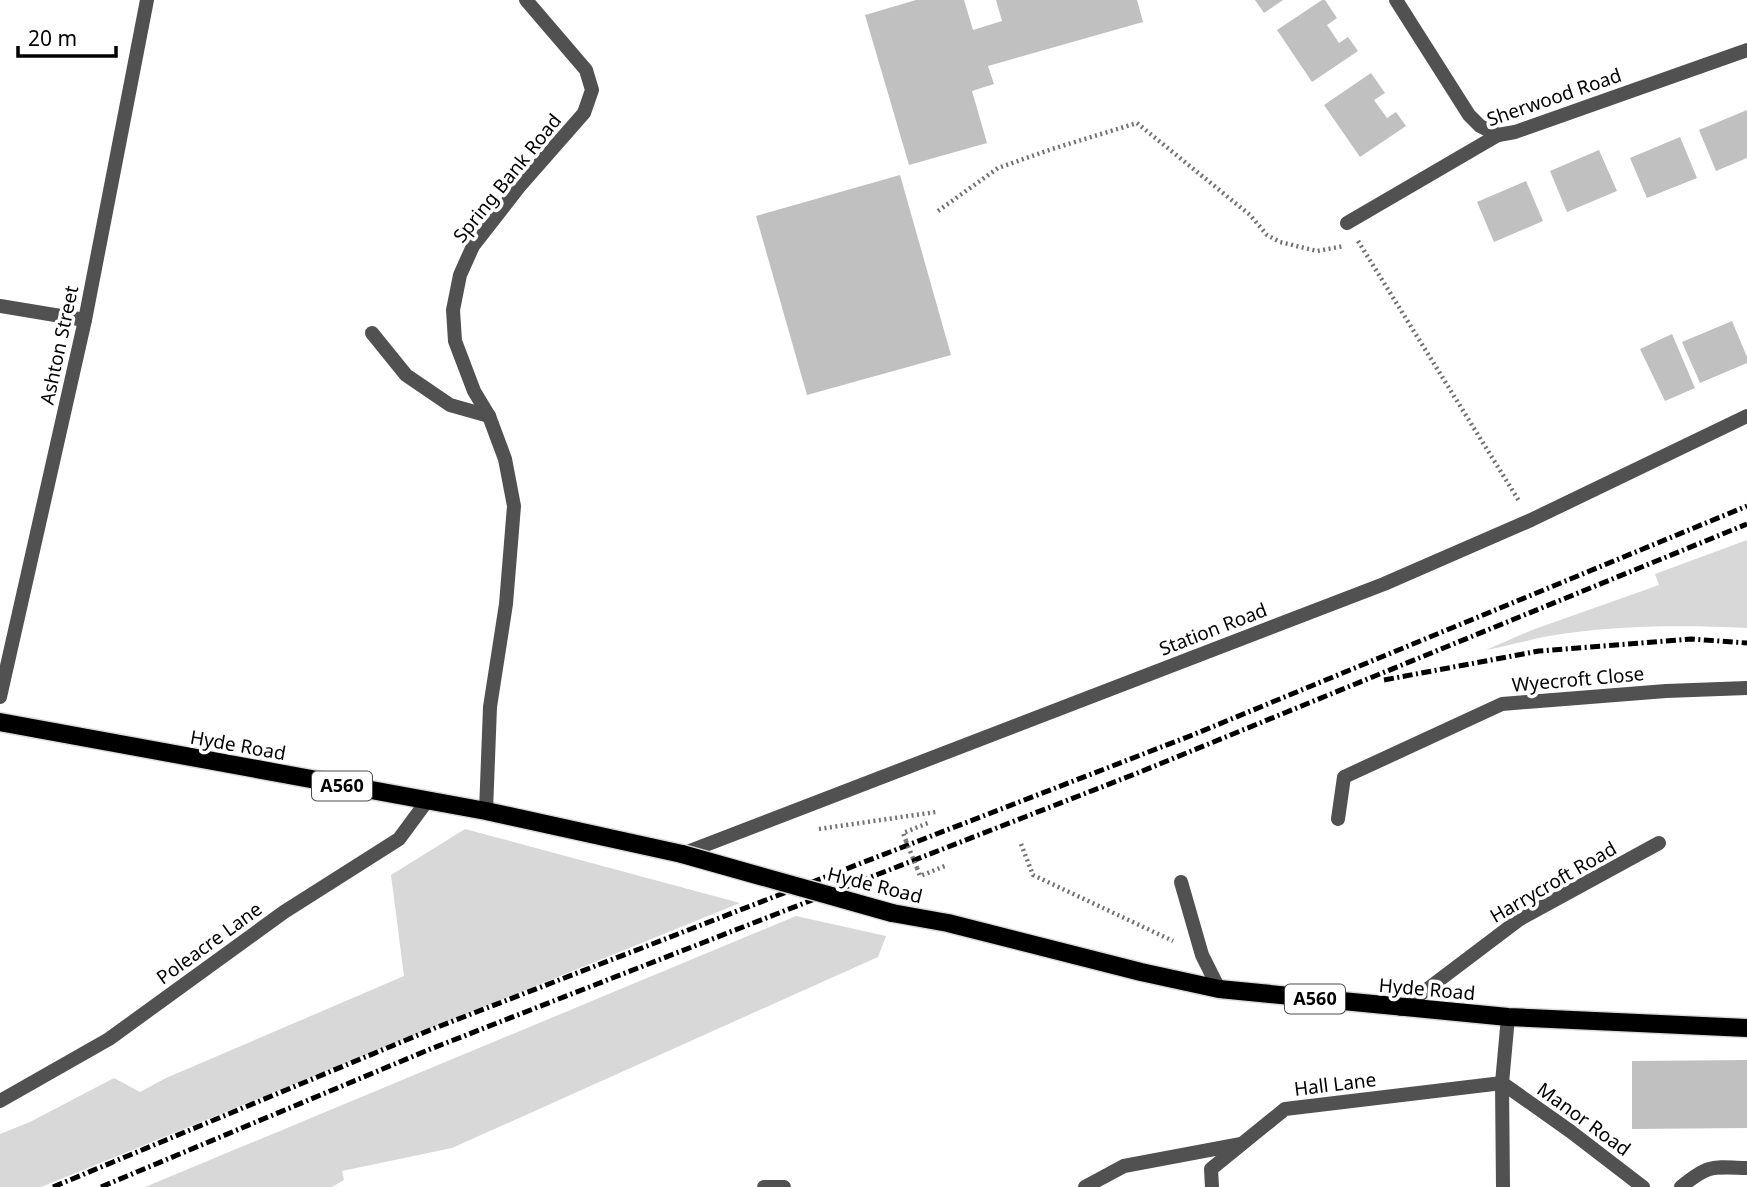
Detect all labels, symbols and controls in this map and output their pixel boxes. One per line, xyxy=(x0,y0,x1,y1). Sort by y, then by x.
scale bar xyxy=(18,14,116,58)
text: 20 m xyxy=(28,24,77,52)
street label: Sherwood Road xyxy=(1483,62,1625,132)
street label: Spring Bank Road xyxy=(447,108,567,248)
street label: Ashton Street xyxy=(34,283,84,407)
street label: Station Road xyxy=(1155,597,1271,661)
street label: Wyecroft Close xyxy=(1511,660,1645,698)
street label: Hyde Road xyxy=(188,724,288,766)
road number: A560 xyxy=(312,772,372,800)
street label: Harrycroft Road xyxy=(1485,835,1621,929)
street label: Hyde Road xyxy=(825,861,925,909)
street label: Poleacre Lane xyxy=(151,896,267,990)
street label: Hyde Road xyxy=(1378,972,1476,1006)
road number: A560 xyxy=(1285,984,1345,1014)
street label: Hall Lane xyxy=(1292,1066,1378,1102)
street label: Manor Road xyxy=(1532,1076,1636,1162)

